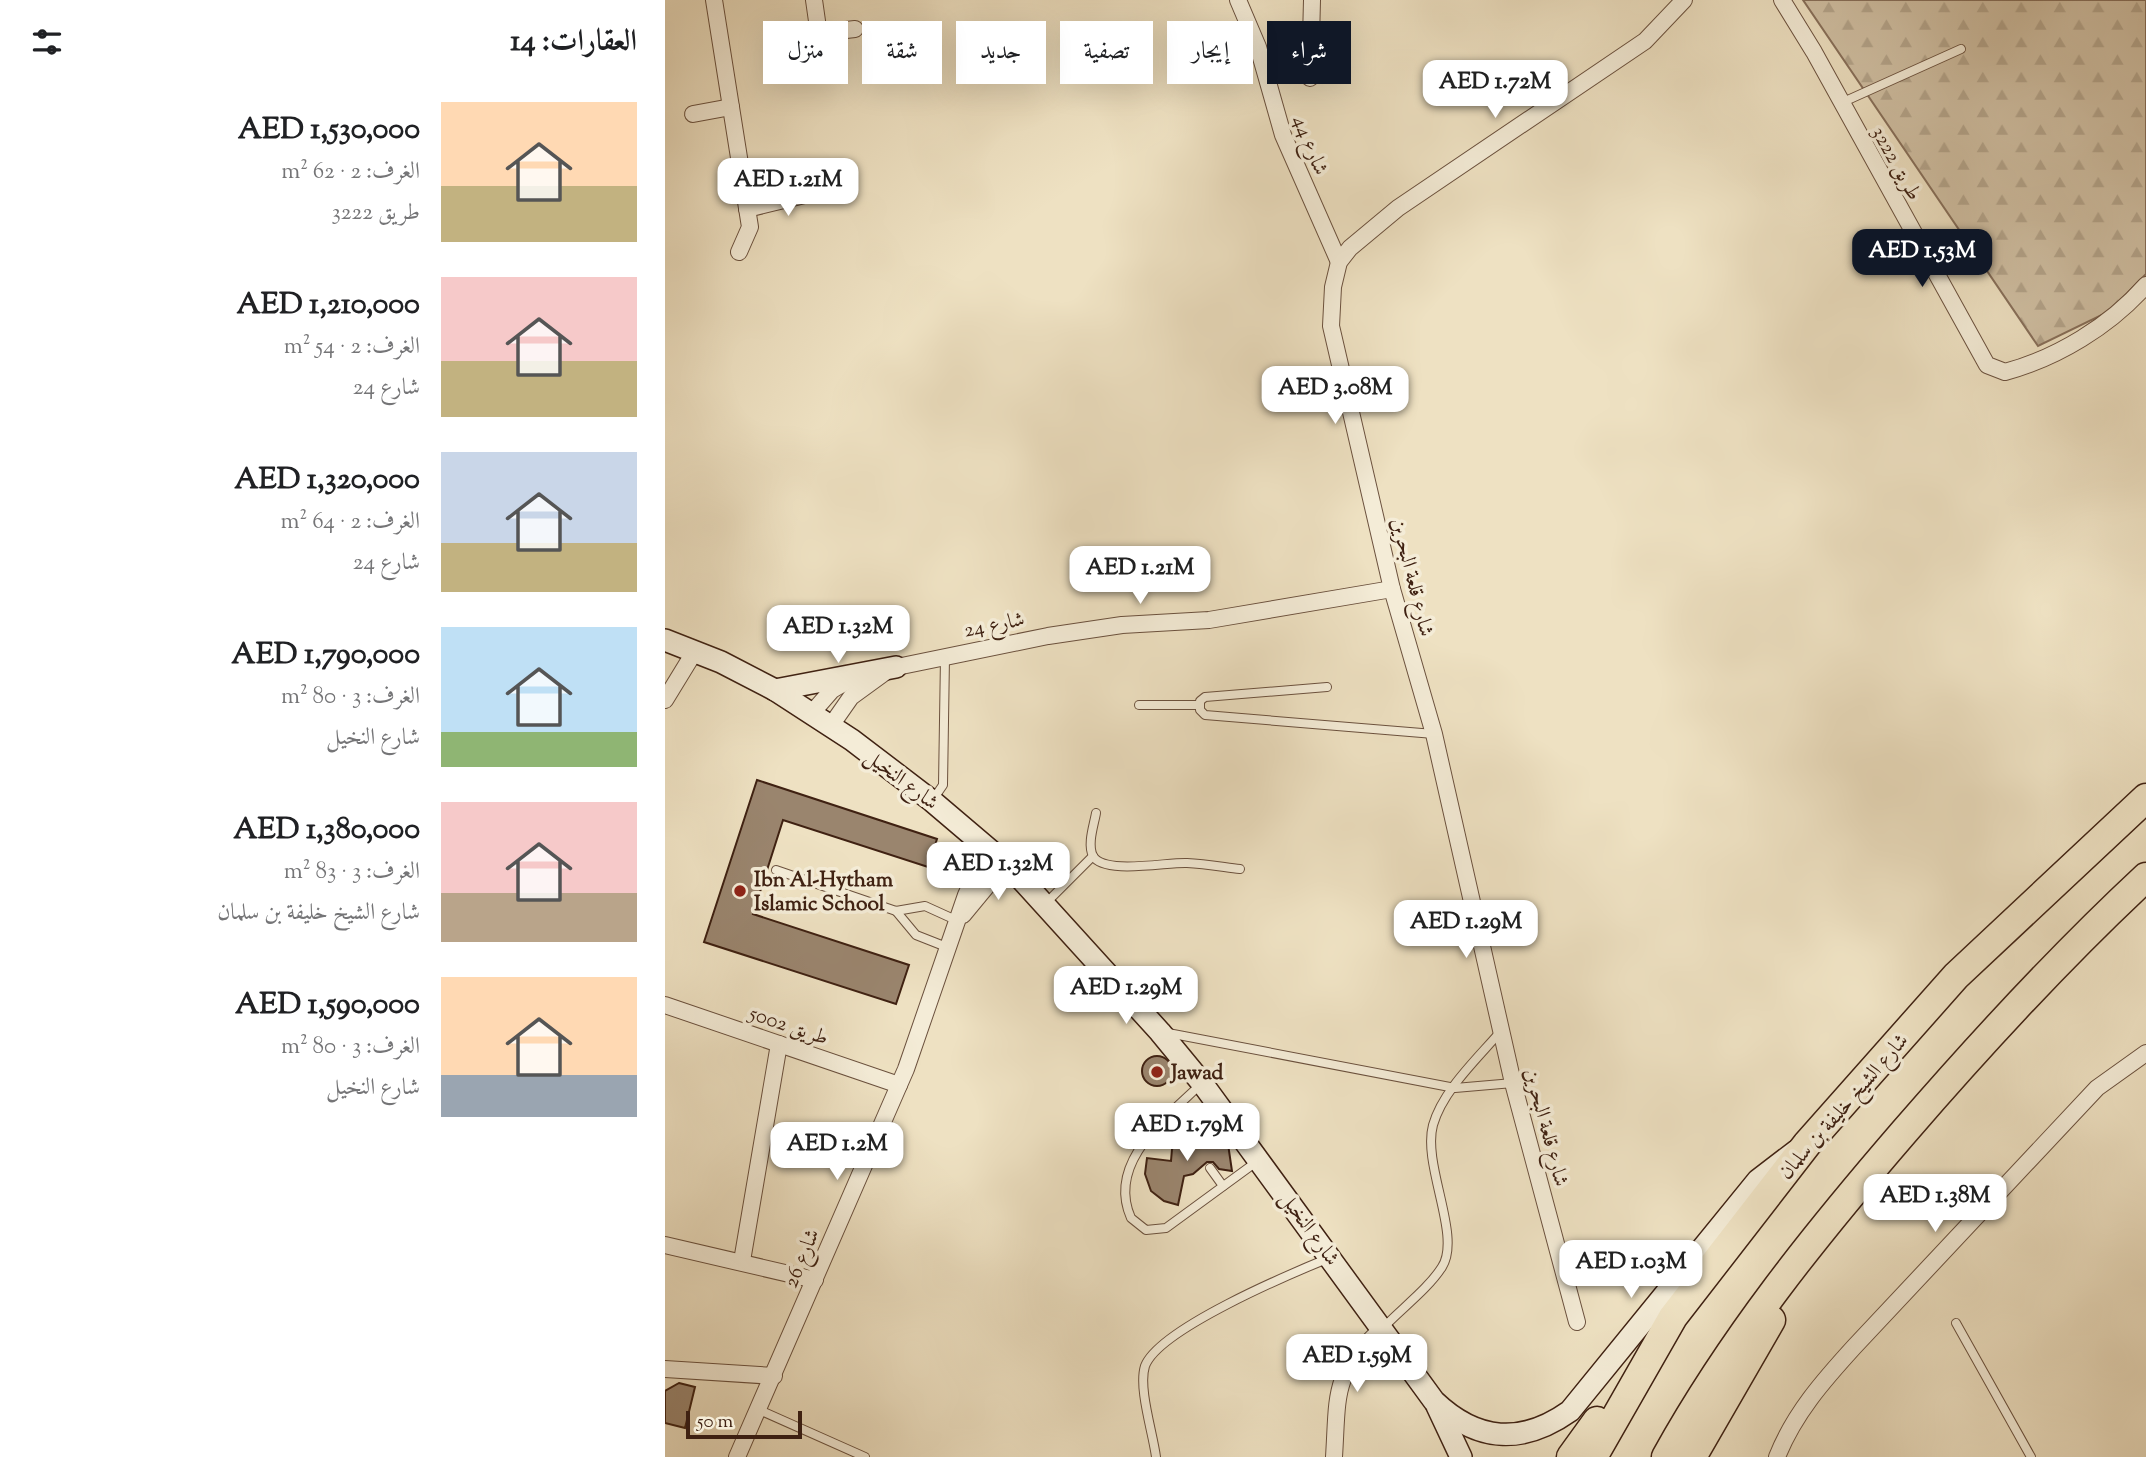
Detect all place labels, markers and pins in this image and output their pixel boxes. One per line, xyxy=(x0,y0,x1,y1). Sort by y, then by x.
pin: AED 1.72M xyxy=(1415,60,1575,120)
pin: AED 1.21M xyxy=(708,158,868,218)
pin: AED 1.53M xyxy=(1842,230,2002,289)
pin: AED 3.08M xyxy=(1255,366,1415,426)
pin: AED 1.21M xyxy=(1060,546,1220,606)
pin: AED 1.32M xyxy=(758,606,918,665)
pin: AED 1.32M xyxy=(918,842,1078,902)
place label: Ibn Al-Hytham Islamic School xyxy=(754,866,894,920)
marker: Ibn Al-Hytham Islamic School xyxy=(732,883,748,899)
pin: AED 1.29M xyxy=(1386,900,1546,960)
pin: AED 1.29M xyxy=(1046,967,1206,1026)
place label: Jawad xyxy=(1169,1059,1224,1089)
marker: Jawad xyxy=(1149,1064,1165,1080)
pin: AED 1.79M xyxy=(1107,1104,1267,1163)
pin: AED 1.2M xyxy=(765,1122,909,1182)
pin: AED 1.38M xyxy=(1855,1174,2015,1234)
pin: AED 1.03M xyxy=(1551,1240,1711,1300)
pin: AED 1.59M xyxy=(1277,1334,1437,1394)

